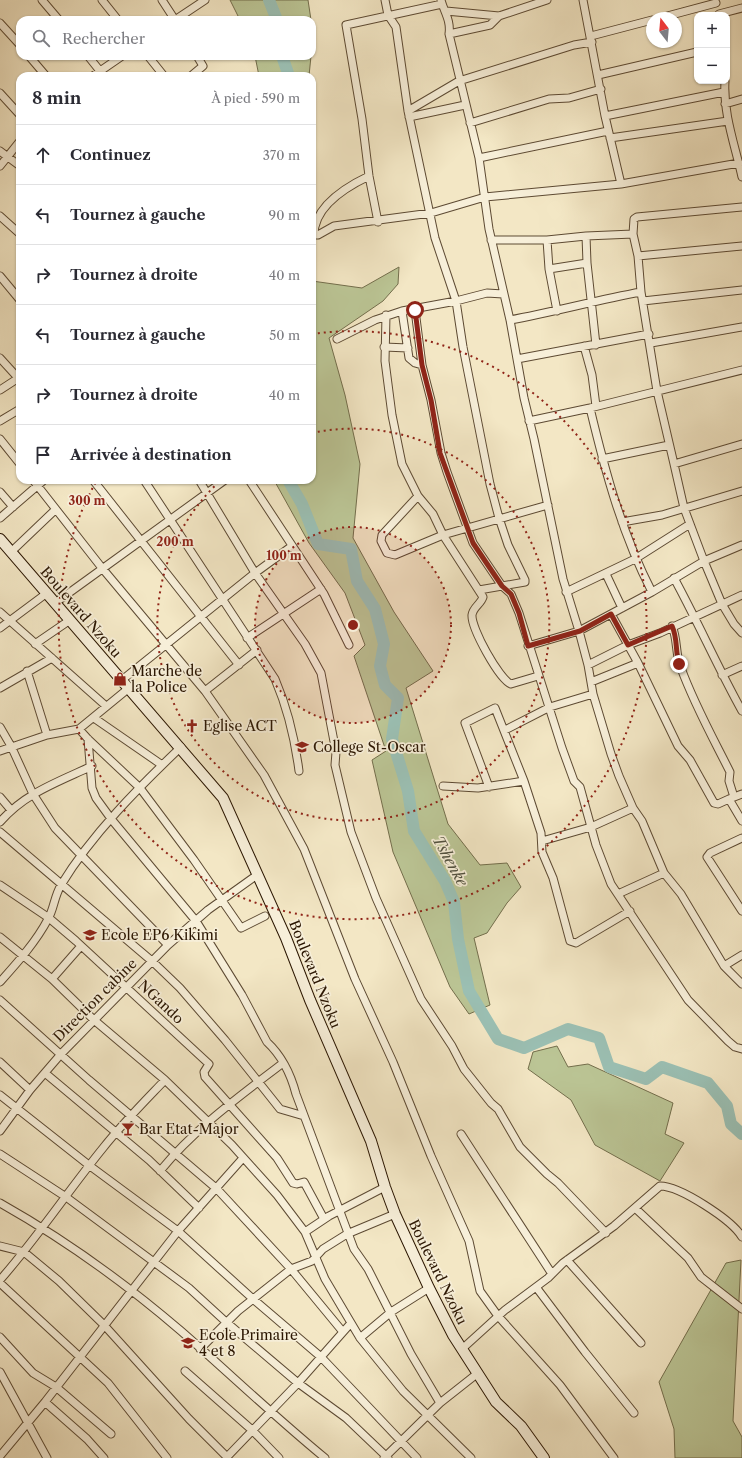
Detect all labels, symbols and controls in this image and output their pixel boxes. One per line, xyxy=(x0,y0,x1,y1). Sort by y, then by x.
north arrow xyxy=(646,12,682,48)
map controls xyxy=(694,12,730,84)
button: + xyxy=(694,12,730,48)
search box xyxy=(16,16,316,60)
icon: search xyxy=(30,27,52,49)
text: Rechercher xyxy=(62,29,145,48)
button: − xyxy=(694,48,730,84)
text: 8 min xyxy=(32,88,81,108)
text: À pied · 590 m xyxy=(211,90,300,106)
icon: ahead xyxy=(32,144,54,166)
text: Continuez xyxy=(70,145,151,164)
text: 370 m xyxy=(263,147,300,163)
icon: left xyxy=(32,204,54,226)
text: Tournez à gauche xyxy=(70,205,206,224)
text: 90 m xyxy=(269,207,300,223)
icon: right xyxy=(32,264,54,286)
text: Tournez à droite xyxy=(70,265,198,284)
text: 40 m xyxy=(269,267,300,283)
route start xyxy=(406,301,424,319)
icon: left xyxy=(32,324,54,346)
text: Tournez à gauche xyxy=(70,325,206,344)
text: 50 m xyxy=(269,327,300,343)
icon: right xyxy=(32,384,54,406)
text: Tournez à droite xyxy=(70,385,198,404)
text: 40 m xyxy=(269,387,300,403)
icon: arrive xyxy=(32,444,54,466)
text: Arrivée à destination xyxy=(70,445,232,464)
text: 300 m xyxy=(68,493,106,508)
text: 200 m xyxy=(156,534,194,549)
text: 100 m xyxy=(266,548,302,563)
street label: Boulevard Nzoku xyxy=(36,563,126,662)
centre of rings xyxy=(346,618,360,632)
route end xyxy=(670,655,688,673)
place label: Marche de la Police xyxy=(131,662,202,696)
shop icon: Marche de la Police xyxy=(112,671,128,687)
place label: Eglise ACT xyxy=(203,717,277,735)
church icon: Eglise ACT xyxy=(184,718,200,734)
place label: College St-Oscar xyxy=(313,738,426,756)
school or university icon: College St-Oscar xyxy=(294,739,310,755)
water label: Tshenke xyxy=(429,832,472,890)
street label: Boulevard Nzoku xyxy=(285,917,345,1031)
place label: Ecole EP6 Kikimi xyxy=(101,926,218,944)
school or university icon: Ecole EP6 Kikimi xyxy=(82,927,98,943)
street label: Direction cabine xyxy=(49,954,141,1046)
street label: NGando xyxy=(134,976,188,1028)
place label: Bar Etat-Major xyxy=(139,1120,239,1138)
bar icon: Bar Etat-Major xyxy=(120,1121,136,1137)
street label: Boulevard Nzoku xyxy=(405,1216,471,1328)
place label: Ecole Primaire 4 et 8 xyxy=(199,1326,298,1360)
school or university icon: Ecole Primaire 4 et 8 xyxy=(180,1335,196,1351)

